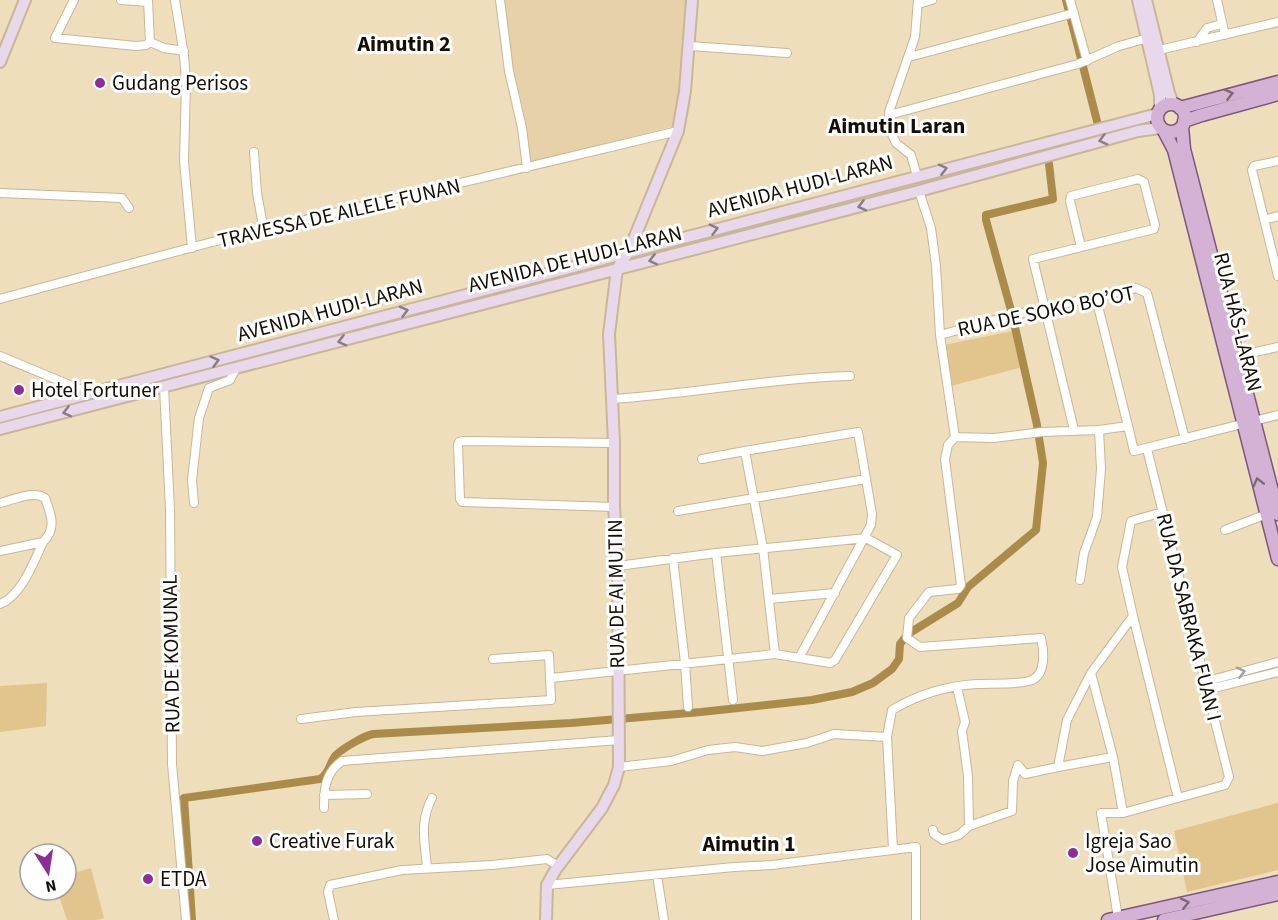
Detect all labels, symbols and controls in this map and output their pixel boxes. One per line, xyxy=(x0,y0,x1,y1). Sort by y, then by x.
district label: Aimutin 2 xyxy=(356,28,451,60)
place label: Gudang Perisos xyxy=(112,68,248,98)
marker: Gudang Perisos xyxy=(93,76,107,90)
one-way arrow xyxy=(1224,89,1234,102)
district label: Aimutin Laran xyxy=(828,110,965,142)
one-way arrow xyxy=(1098,133,1109,145)
street label: AVENIDA HUDI-LARAN xyxy=(704,147,896,225)
one-way arrow xyxy=(938,164,948,177)
street label: TRAVESSA DE AILELE FUNAN xyxy=(215,170,463,256)
one-way arrow xyxy=(857,198,867,211)
street label: AVENIDA DE HUDI-LARAN xyxy=(465,218,685,300)
one-way arrow xyxy=(708,224,719,236)
street label: RUA HÁS-LARAN xyxy=(1206,249,1270,395)
one-way arrow xyxy=(648,252,658,265)
street label: AVENIDA HUDI-LARAN xyxy=(234,271,426,349)
street label: RUA DE SOKO BO’OT xyxy=(955,278,1137,344)
one-way arrow xyxy=(398,306,408,318)
one-way arrow xyxy=(338,333,348,346)
one-way arrow xyxy=(210,355,220,368)
place label: Hotel Fortuner xyxy=(31,375,160,405)
marker: Hotel Fortuner xyxy=(12,383,26,397)
one-way arrow xyxy=(62,405,73,417)
one-way arrow xyxy=(1253,477,1266,487)
street label: RUA DA SABRAKA FUAN I xyxy=(1149,510,1229,724)
street label: RUA DE AI MUTIN xyxy=(600,519,632,669)
street label: RUA DE KOMUNAL xyxy=(155,574,187,734)
one-way arrow xyxy=(1236,667,1246,680)
place label: Creative Furak xyxy=(269,826,395,856)
place label: Igreja Sao Jose Aimutin xyxy=(1085,826,1199,880)
district label: Aimutin 1 xyxy=(701,828,796,860)
marker: Creative Furak xyxy=(250,834,264,848)
north arrow xyxy=(18,842,78,902)
marker: Igreja Sao Jose Aimutin xyxy=(1066,846,1080,860)
place label: ETDA xyxy=(160,864,207,894)
marker: ETDA xyxy=(141,872,155,886)
text: N xyxy=(43,874,58,898)
one-way arrow xyxy=(1180,897,1190,910)

